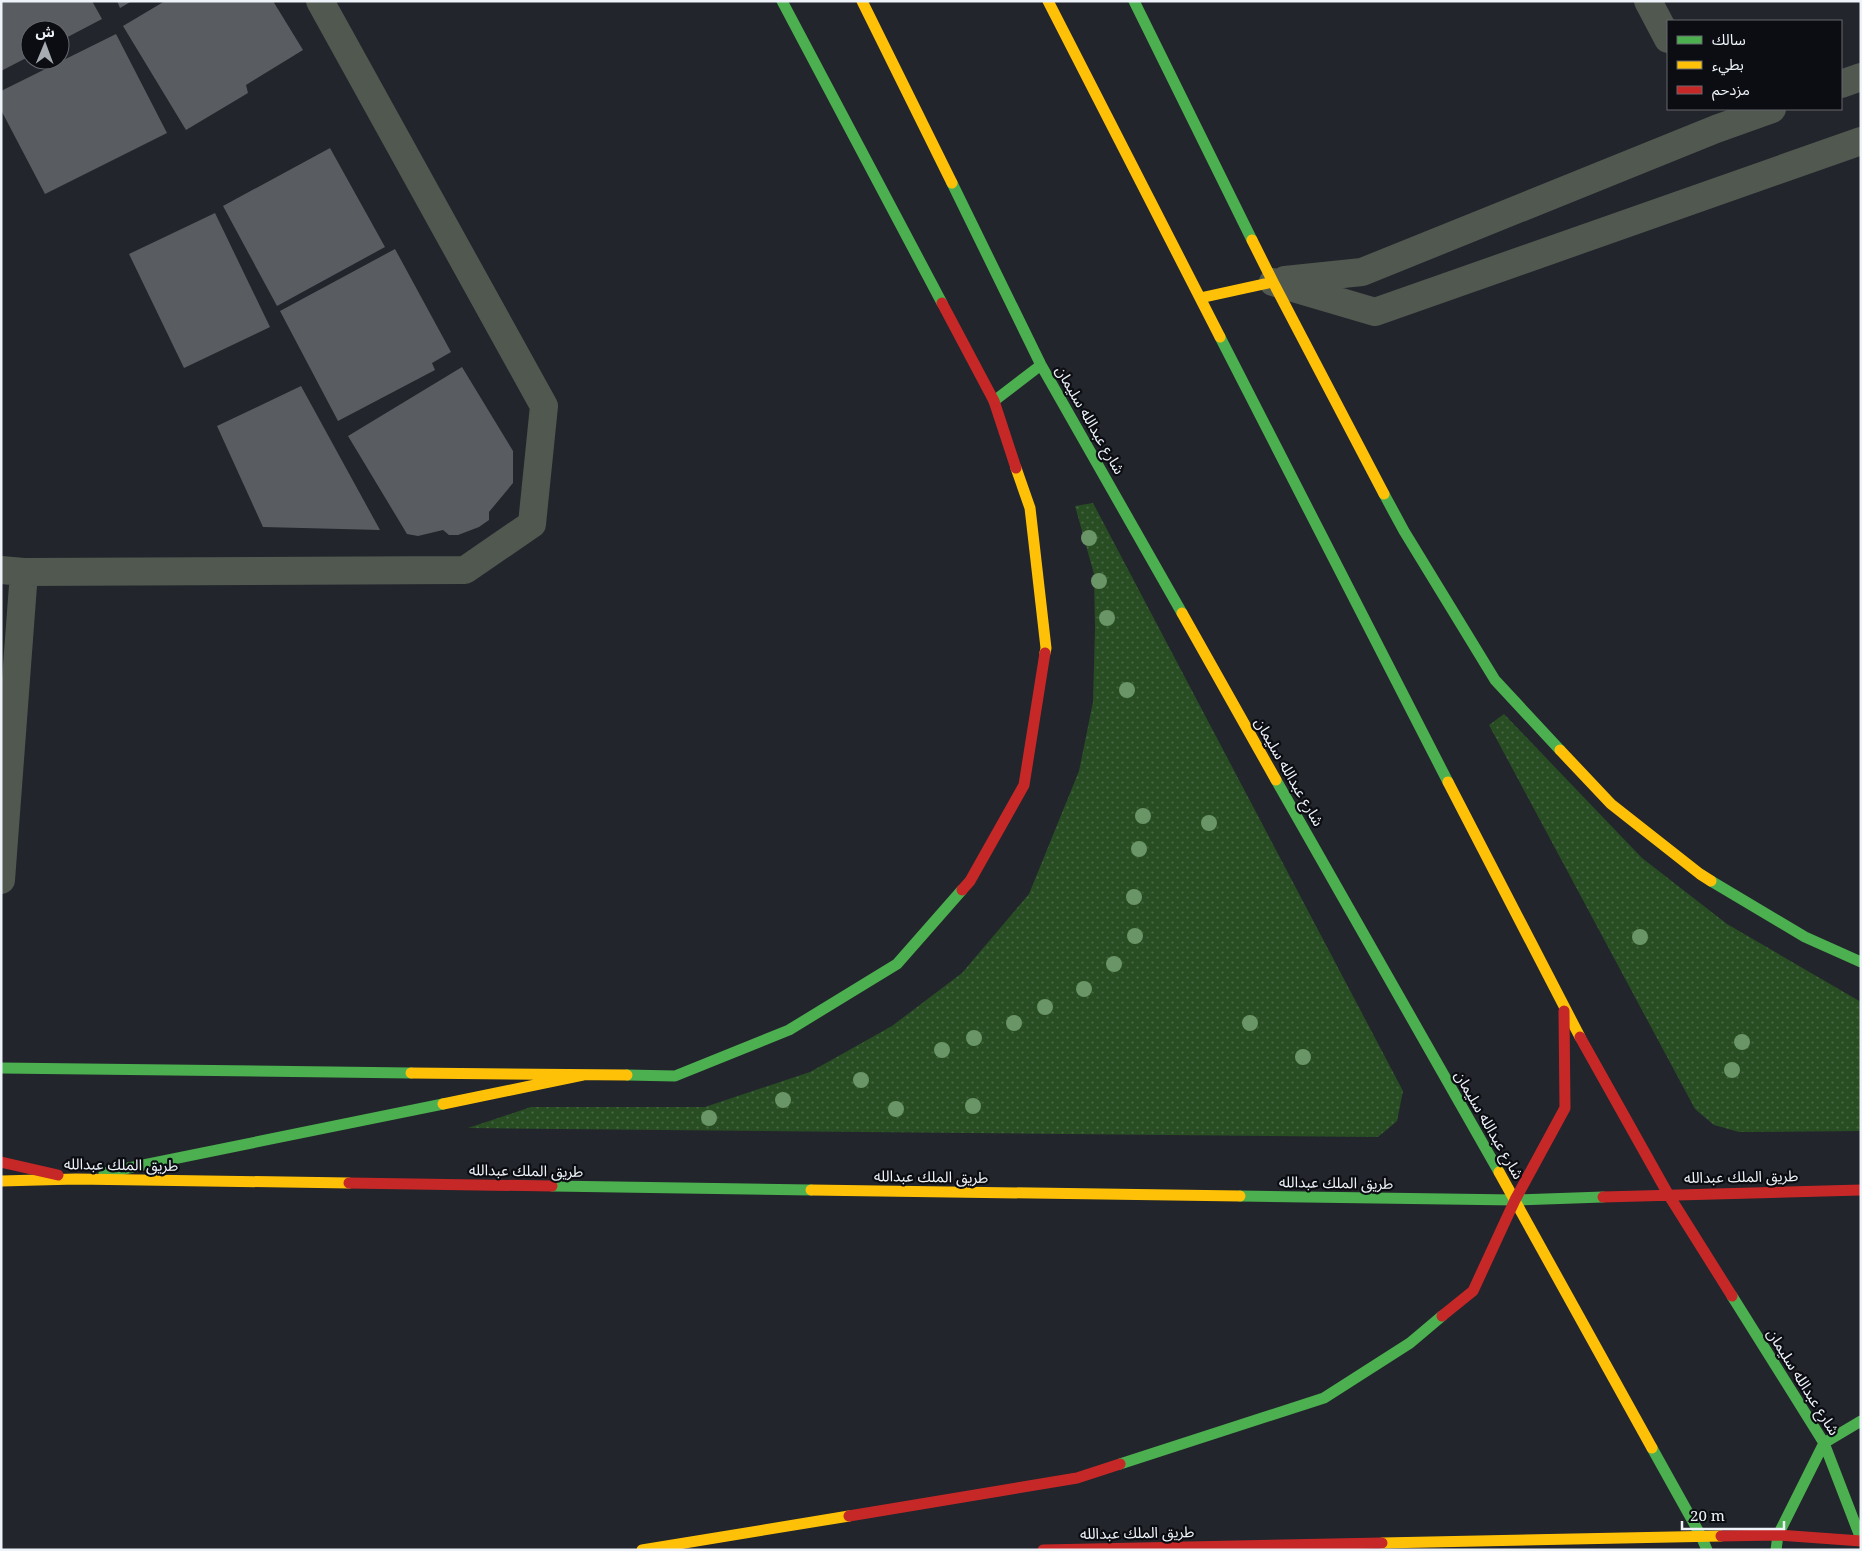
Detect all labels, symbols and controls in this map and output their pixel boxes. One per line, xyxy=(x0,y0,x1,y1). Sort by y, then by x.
north arrow xyxy=(20,20,70,70)
legend xyxy=(1667,20,1842,110)
text: ش xyxy=(35,22,55,41)
text: سالك xyxy=(1712,29,1746,49)
text: بطيء xyxy=(1712,54,1744,76)
text: مزدحم xyxy=(1712,79,1750,101)
street label: شارع عبدالله سليمان xyxy=(1049,362,1130,479)
street label: شارع عبدالله سليمان xyxy=(1248,714,1329,831)
street label: شارع عبدالله سليمان xyxy=(1448,1067,1529,1184)
street label: طريق الملك عبدالله xyxy=(64,1153,178,1176)
street label: طريق الملك عبدالله xyxy=(469,1159,583,1182)
street label: طريق الملك عبدالله xyxy=(874,1165,988,1188)
street label: طريق الملك عبدالله xyxy=(1684,1165,1798,1188)
street label: طريق الملك عبدالله xyxy=(1279,1171,1393,1194)
street label: شارع عبدالله سليمان xyxy=(1760,1324,1845,1440)
scale bar xyxy=(1682,1498,1784,1530)
text: 20 m xyxy=(1690,1505,1725,1525)
street label: طريق الملك عبدالله xyxy=(1080,1521,1194,1544)

